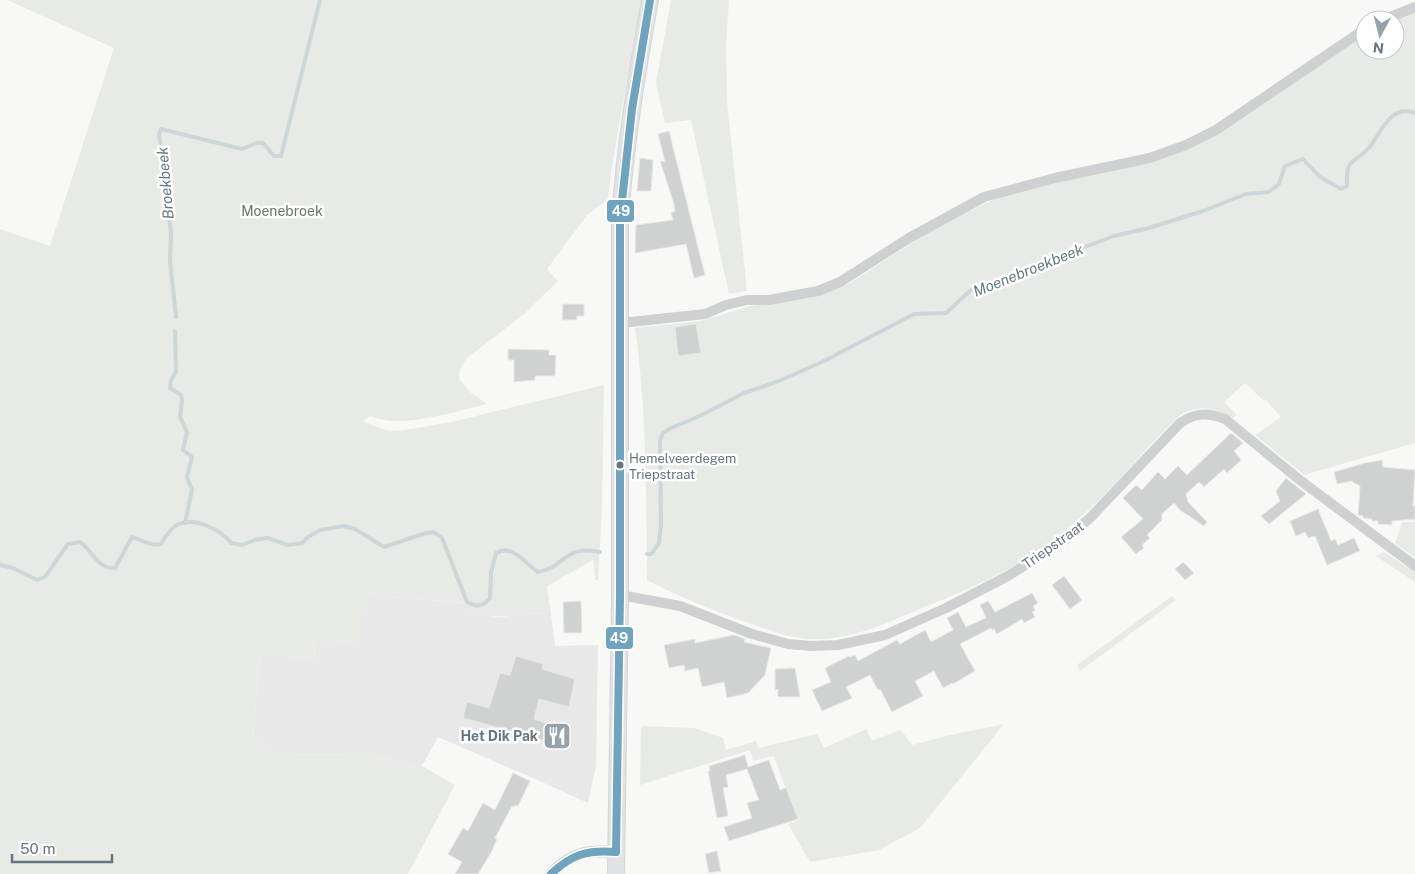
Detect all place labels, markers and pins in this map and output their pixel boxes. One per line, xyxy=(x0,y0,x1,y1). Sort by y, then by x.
place label: Hemelveerdegem Triepstraat xyxy=(629,451,736,482)
marker: Hemelveerdegem Triepstraat xyxy=(615,460,625,470)
restaurant icon: Het Dik Pak xyxy=(542,721,572,751)
place label: Het Dik Pak xyxy=(460,728,538,744)

